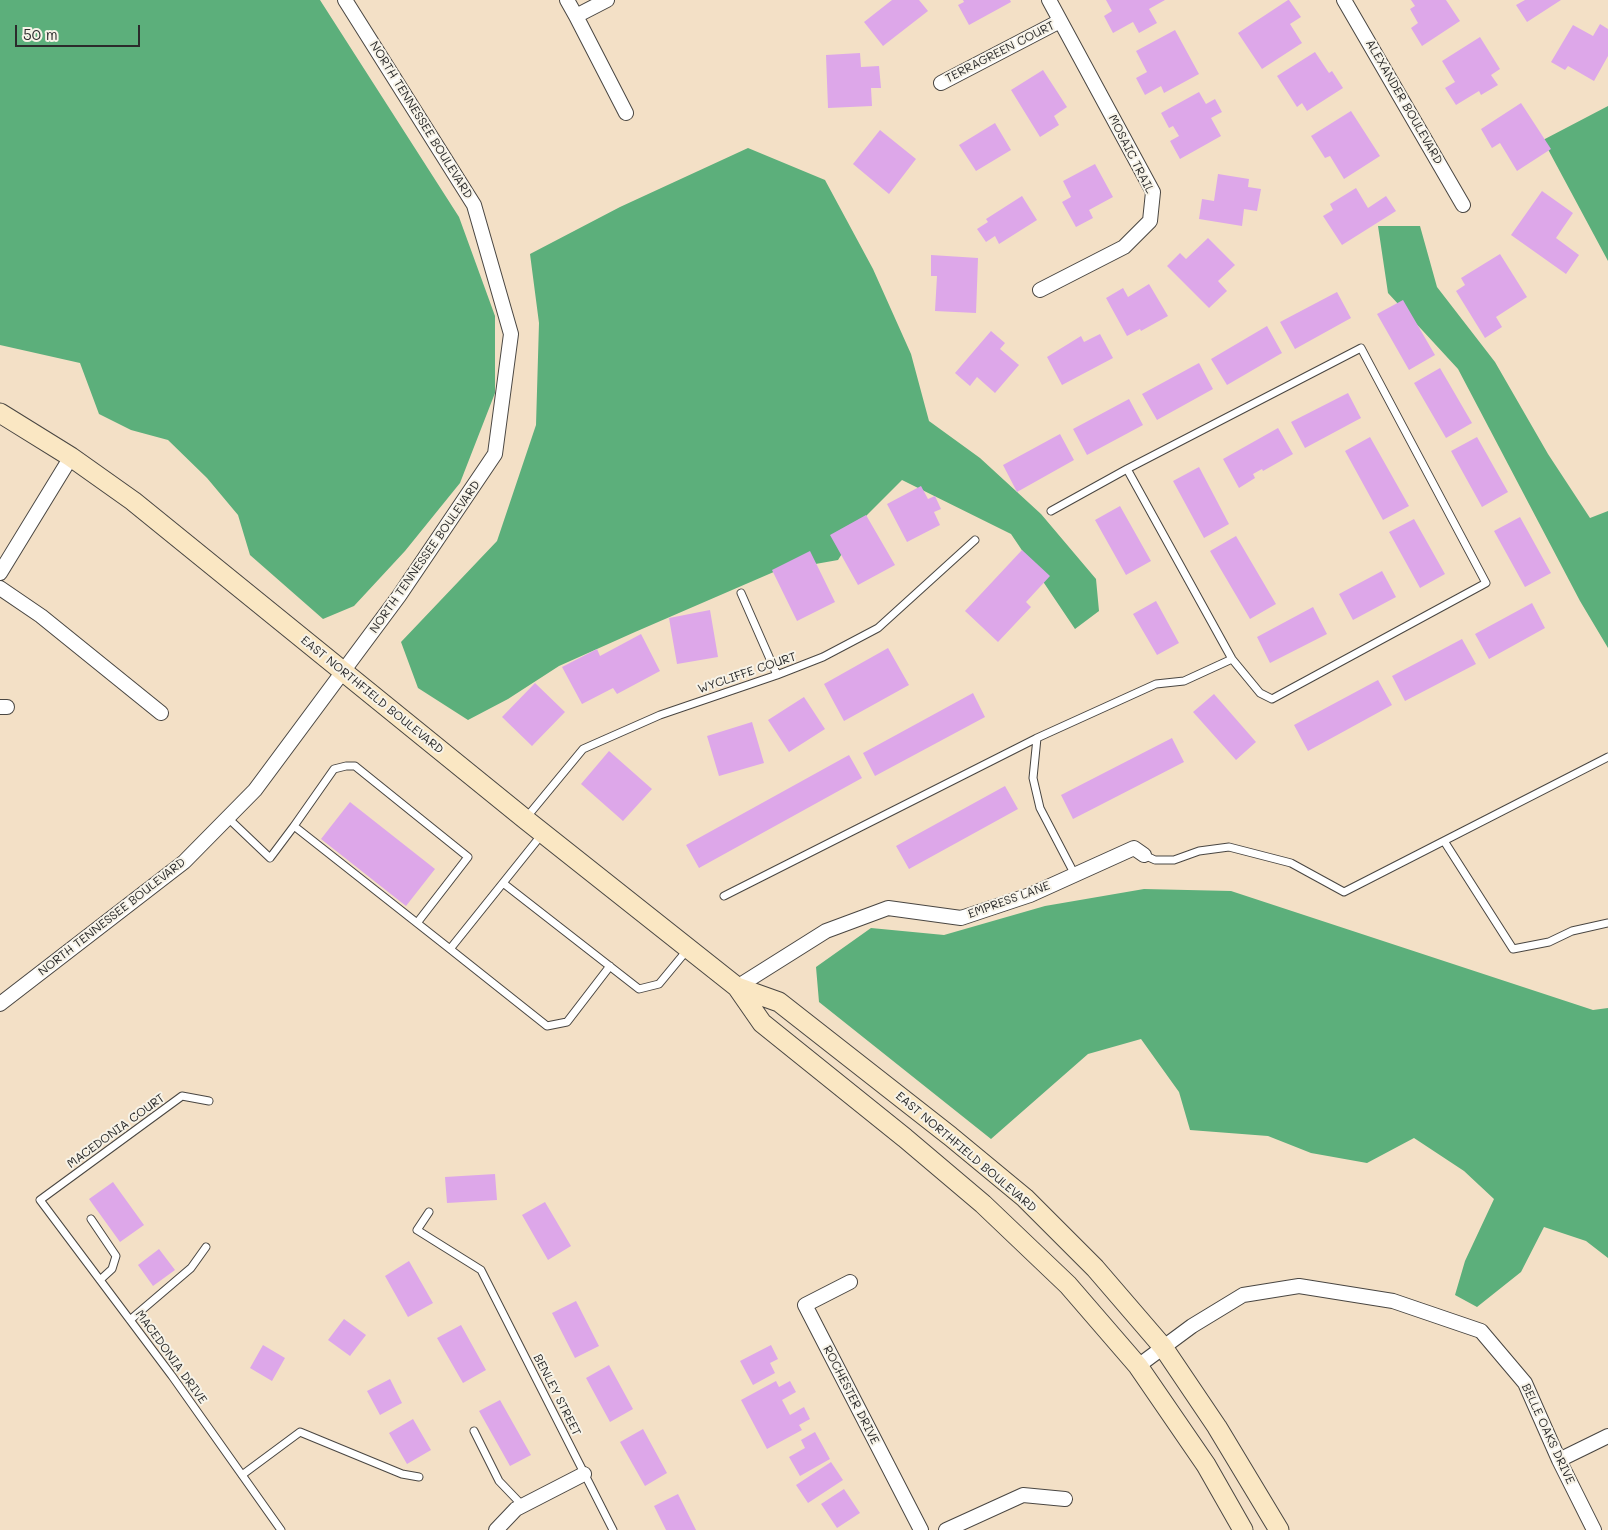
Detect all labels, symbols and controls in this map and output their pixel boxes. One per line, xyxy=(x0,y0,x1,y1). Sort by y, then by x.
scale bar xyxy=(18,15,142,47)
street label: TERRAGREEN COURT xyxy=(943,18,1057,86)
text: 50 m xyxy=(23,24,58,44)
street label: ALEXANDER BOULEVARD xyxy=(1362,37,1446,167)
street label: NORTH TENNESSEE BOULEVARD xyxy=(366,39,476,201)
street label: MOSAIC TRAIL xyxy=(1105,112,1157,196)
street label: NORTH TENNESSEE BOULEVARD xyxy=(367,478,483,636)
street label: EAST NORTHFIELD BOULEVARD xyxy=(298,633,446,757)
street label: WYCLIFFE COURT xyxy=(696,649,798,697)
street label: NORTH TENNESSEE BOULEVARD xyxy=(36,855,188,979)
street label: EMPRESS LANE xyxy=(966,879,1052,921)
street label: EAST NORTHFIELD BOULEVARD xyxy=(893,1089,1039,1215)
street label: MACEDONIA COURT xyxy=(64,1091,168,1171)
street label: MACEDONIA DRIVE xyxy=(132,1307,210,1407)
street label: ROCHESTER DRIVE xyxy=(820,1343,882,1447)
street label: BENLEY STREET xyxy=(530,1352,584,1438)
street label: BELLE OAKS DRIVE xyxy=(1518,1381,1578,1487)

